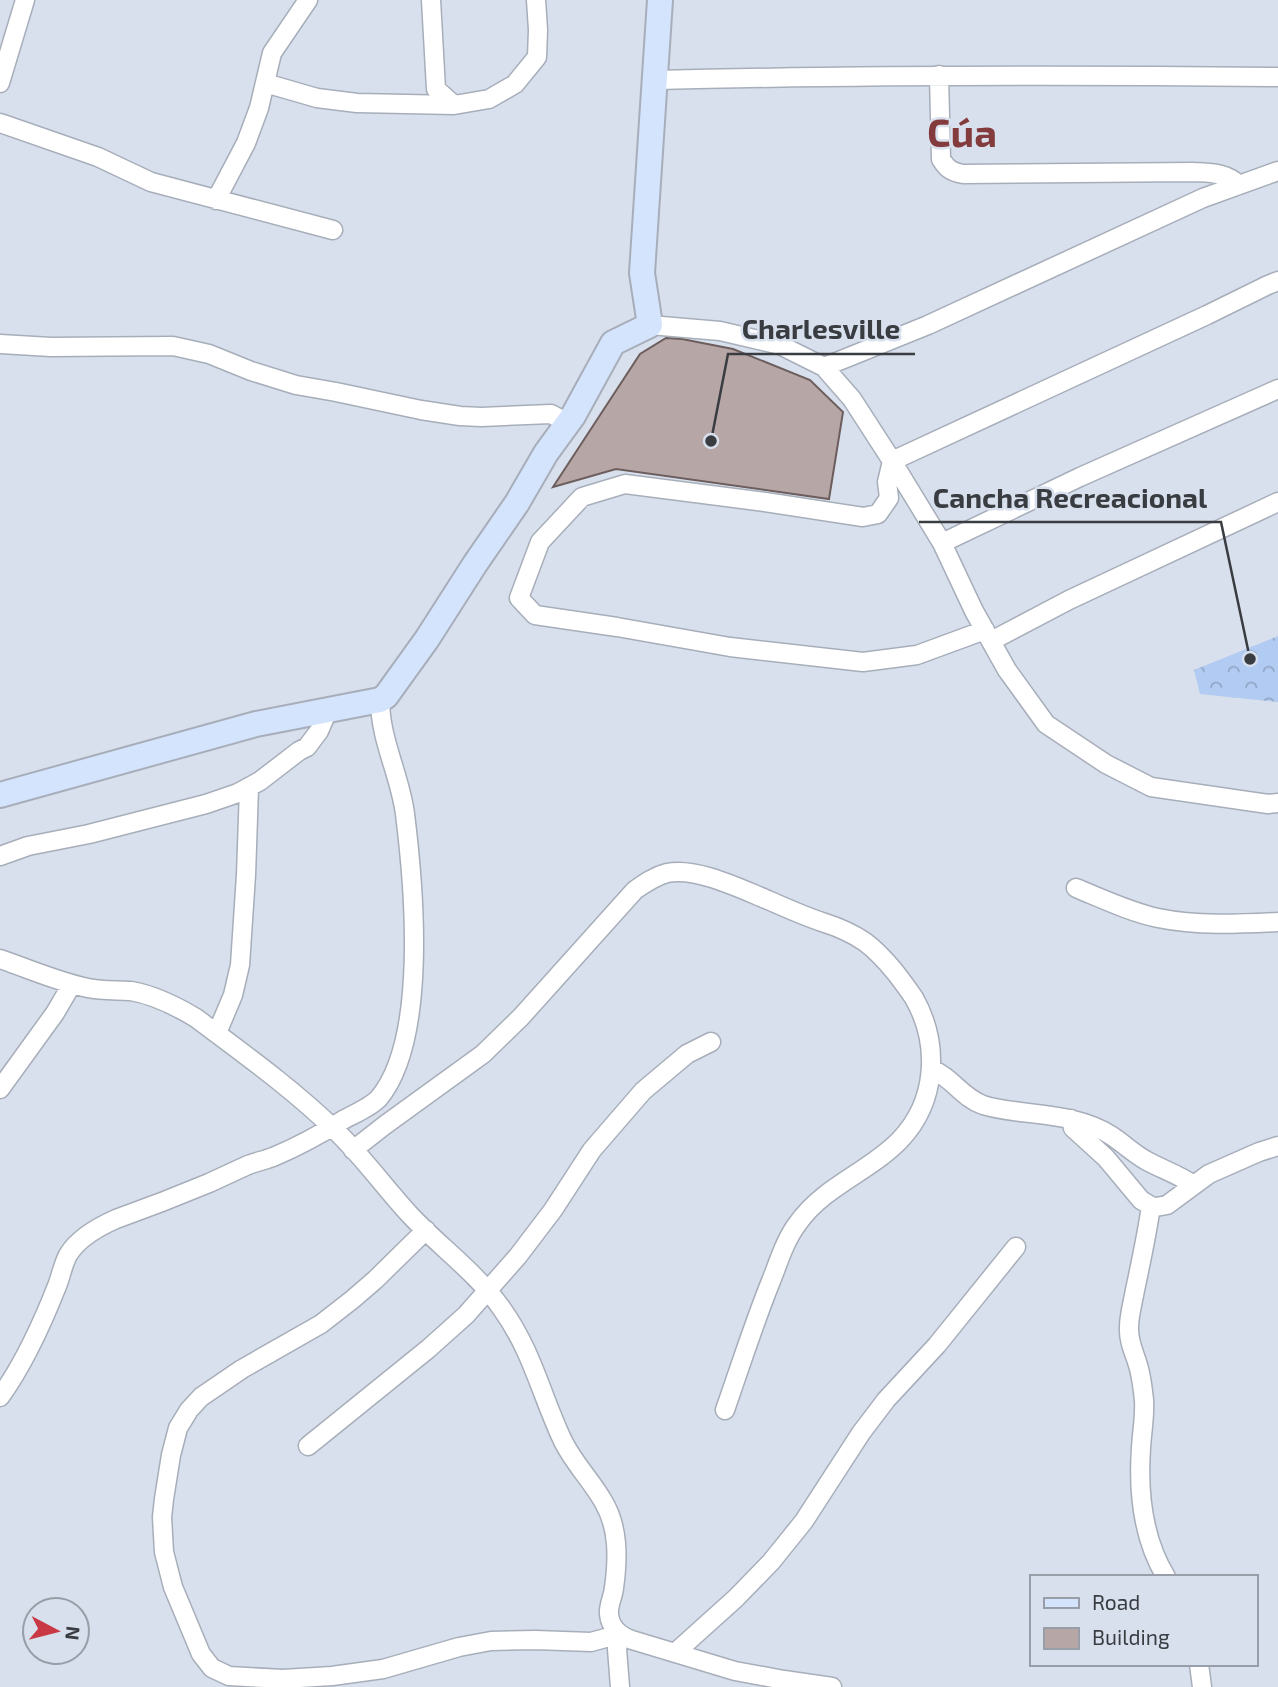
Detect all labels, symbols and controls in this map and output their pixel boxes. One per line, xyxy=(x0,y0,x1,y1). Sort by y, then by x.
district label: Cúa xyxy=(927,107,997,155)
callout: Charlesville xyxy=(728,305,915,354)
text: Charlesville xyxy=(742,311,900,345)
callout: Cancha Recreacional xyxy=(919,473,1221,522)
text: Cancha Recreacional xyxy=(933,480,1208,514)
legend xyxy=(1030,1575,1257,1666)
text: Road xyxy=(1092,1589,1140,1614)
north arrow xyxy=(21,1596,91,1666)
text: Building xyxy=(1092,1624,1170,1649)
text: N xyxy=(61,1625,86,1641)

